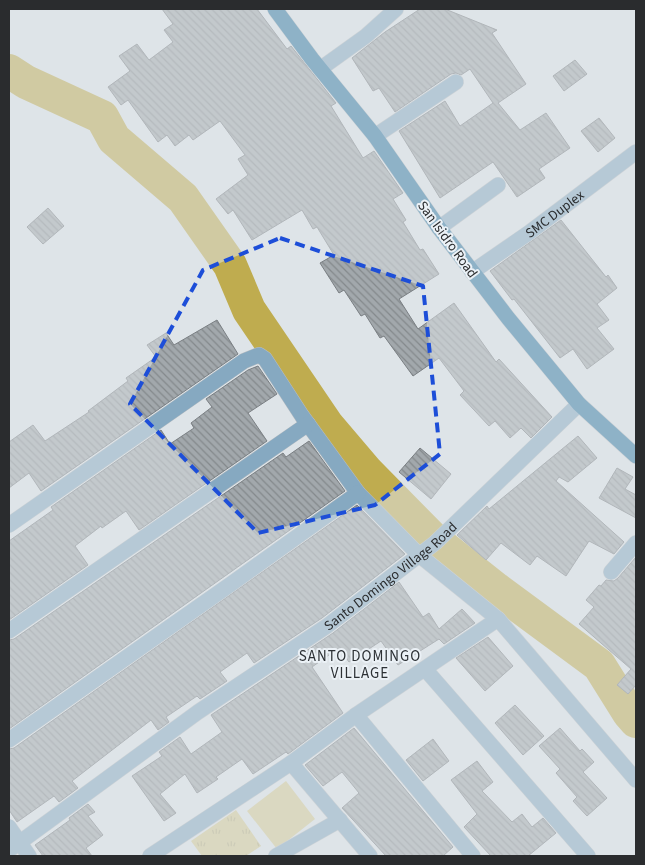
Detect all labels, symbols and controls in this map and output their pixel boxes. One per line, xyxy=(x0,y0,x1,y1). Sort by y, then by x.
street label: SMC Duplex xyxy=(522,185,589,243)
street label: San Isidro Road xyxy=(412,197,482,282)
street label: Santo Domingo Village Road xyxy=(320,518,462,636)
district label: SANTO DOMINGO VILLAGE xyxy=(299,646,421,684)

